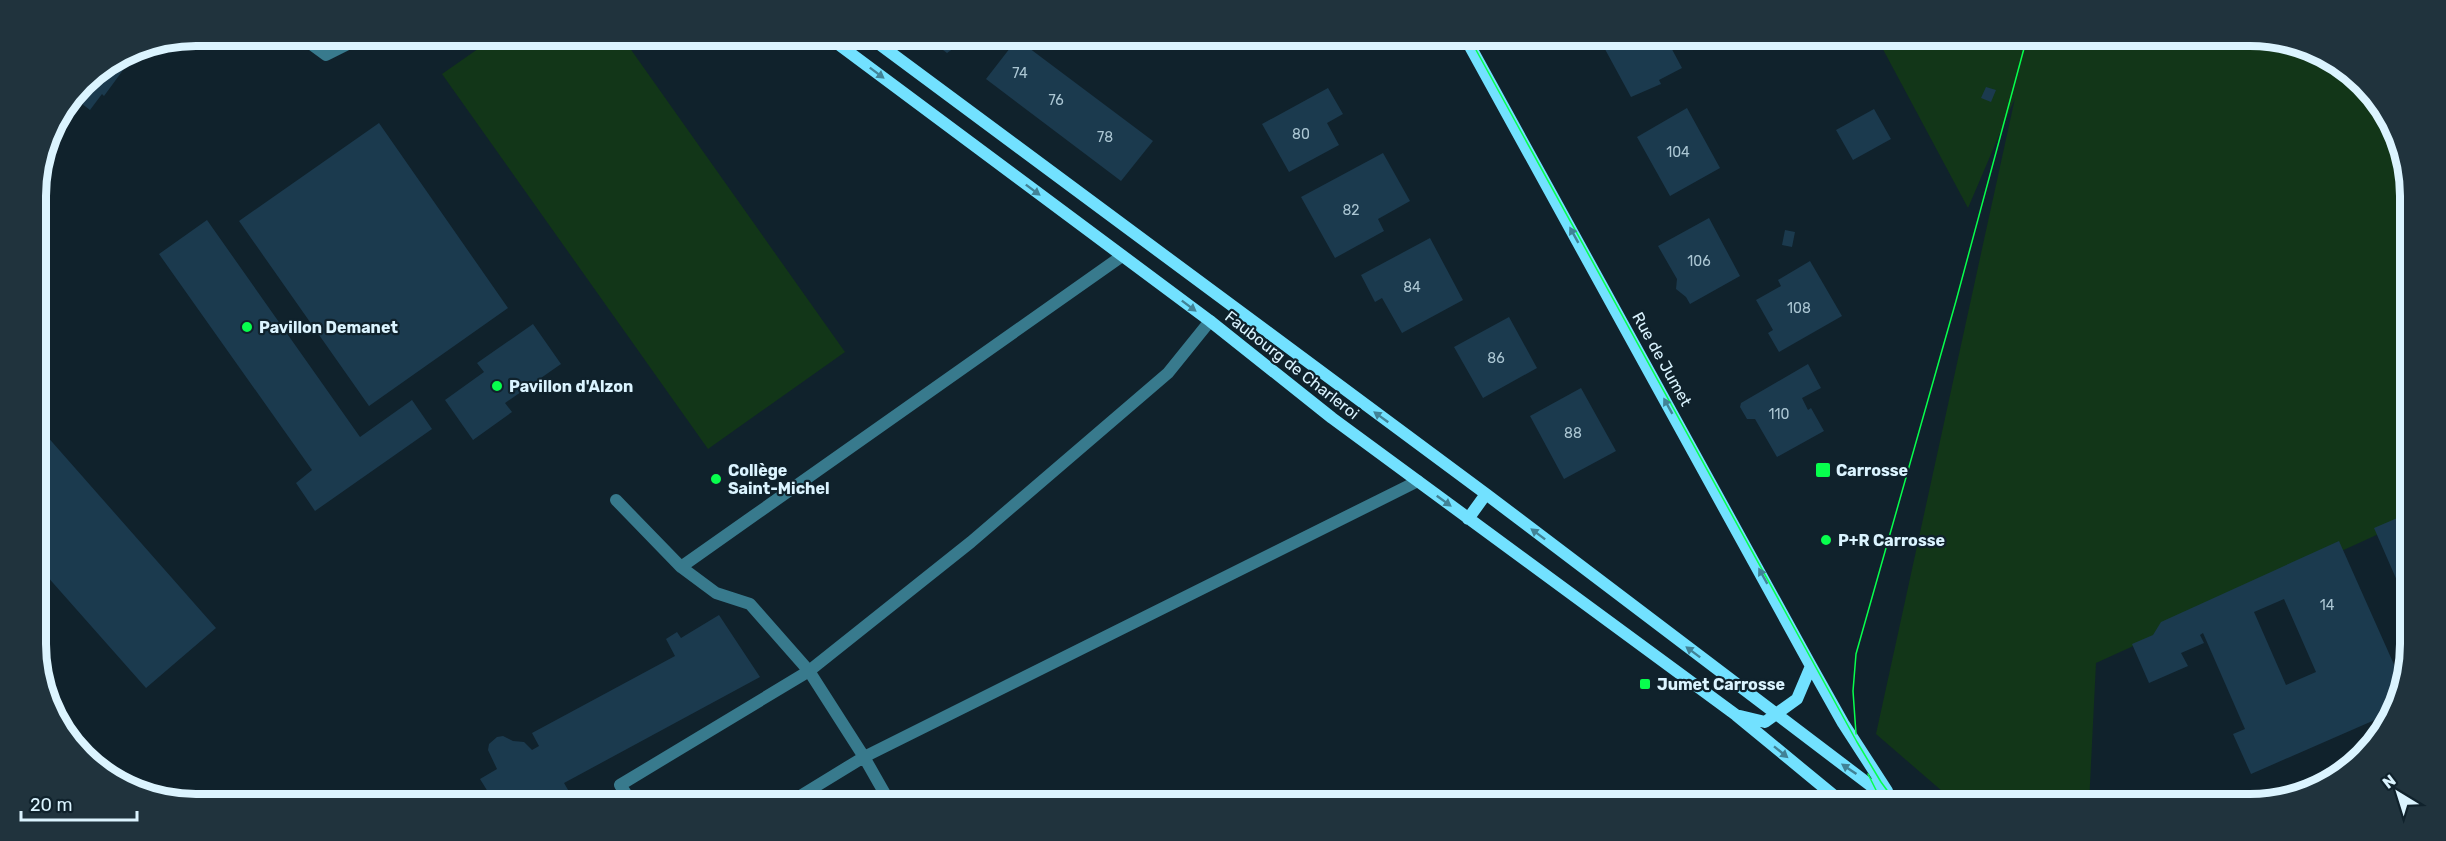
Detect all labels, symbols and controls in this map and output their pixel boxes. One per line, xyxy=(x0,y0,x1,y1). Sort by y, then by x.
house number: 74 xyxy=(1012,65,1028,82)
one-way arrow xyxy=(869,66,884,78)
house number: 76 xyxy=(1048,92,1064,109)
house number: 80 xyxy=(1292,126,1310,143)
house number: 78 xyxy=(1097,129,1113,146)
house number: 104 xyxy=(1666,144,1690,161)
one-way arrow xyxy=(1025,183,1041,196)
house number: 82 xyxy=(1342,202,1360,219)
one-way arrow xyxy=(1569,226,1579,243)
house number: 106 xyxy=(1687,253,1711,270)
house number: 84 xyxy=(1403,279,1421,296)
one-way arrow xyxy=(1181,300,1197,312)
house number: 108 xyxy=(1787,300,1811,317)
street label: Faubourg de Charleroi xyxy=(1221,307,1363,423)
street label: Rue de Jumet xyxy=(1628,309,1696,409)
place label: Pavillon Demanet xyxy=(259,318,398,337)
marker: Pavillon Demanet xyxy=(240,320,254,334)
house number: 86 xyxy=(1487,350,1505,367)
place label: Pavillon d'Alzon xyxy=(509,377,633,396)
marker: Pavillon d'Alzon xyxy=(490,379,504,393)
one-way arrow xyxy=(1663,397,1673,414)
house number: 110 xyxy=(1769,406,1790,423)
one-way arrow xyxy=(1374,412,1389,424)
house number: 88 xyxy=(1564,425,1582,442)
place label: Collège Saint-Michel xyxy=(728,461,830,498)
marker: Carrosse xyxy=(1814,461,1832,479)
place label: Carrosse xyxy=(1836,461,1908,480)
marker: Collège Saint-Michel xyxy=(709,472,723,486)
one-way arrow xyxy=(1436,495,1452,507)
one-way arrow xyxy=(1530,528,1545,540)
place label: P+R Carrosse xyxy=(1838,531,1945,550)
marker: P+R Carrosse xyxy=(1819,533,1833,547)
one-way arrow xyxy=(1758,568,1768,585)
house number: 14 xyxy=(2320,597,2335,614)
one-way arrow xyxy=(1685,646,1701,658)
place label: Jumet Carrosse xyxy=(1657,675,1785,694)
marker: Jumet Carrosse xyxy=(1638,677,1652,691)
one-way arrow xyxy=(1774,745,1789,758)
one-way arrow xyxy=(1841,763,1857,775)
north arrow xyxy=(2368,763,2428,823)
text: N xyxy=(2379,771,2399,793)
scale bar xyxy=(21,784,136,822)
text: 20 m xyxy=(30,794,72,816)

